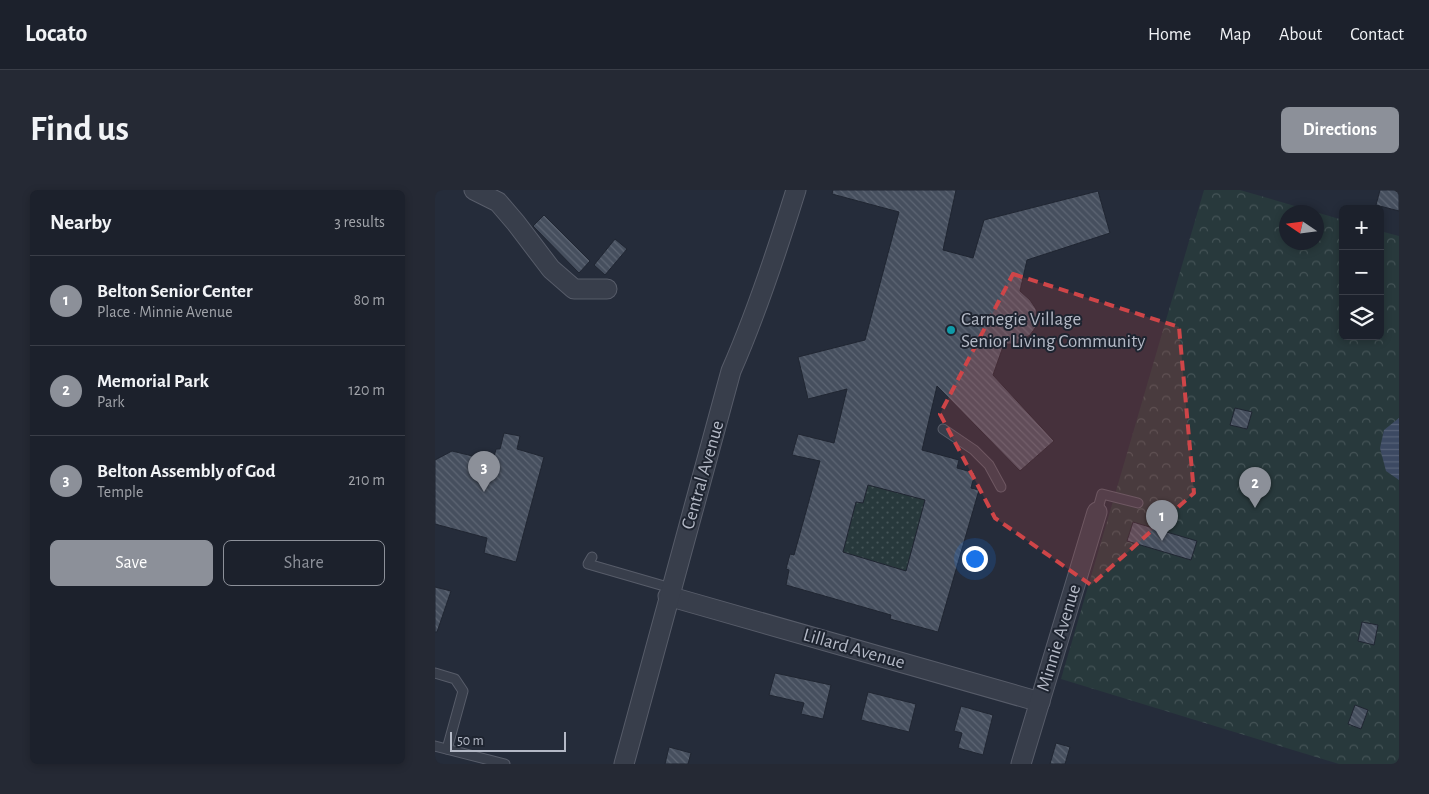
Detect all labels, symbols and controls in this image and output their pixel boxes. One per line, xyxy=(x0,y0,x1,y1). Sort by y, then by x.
text: Locato xyxy=(25,22,87,46)
text: Home xyxy=(1148,26,1191,44)
text: Map xyxy=(1219,26,1251,44)
text: About xyxy=(1279,26,1322,44)
text: Contact xyxy=(1350,26,1404,44)
button: Directions xyxy=(1281,107,1399,153)
text: Find us xyxy=(30,112,129,147)
north arrow xyxy=(1279,205,1324,250)
map controls xyxy=(1339,205,1384,340)
button: + xyxy=(1339,205,1384,250)
text: Nearby xyxy=(50,212,111,233)
text: 3 results xyxy=(334,214,385,230)
button: − xyxy=(1339,250,1384,295)
text: Belton Senior Center xyxy=(97,282,253,301)
text: 1 xyxy=(63,292,69,308)
text: 80 m xyxy=(354,292,385,308)
button: layers xyxy=(1339,295,1384,340)
text: Place · Minnie Avenue xyxy=(97,304,233,320)
place label: Carnegie Village Senior Living Community xyxy=(961,310,1145,351)
marker: Carnegie Village Senior Living Community xyxy=(945,324,957,336)
text: Memorial Park xyxy=(97,372,209,391)
text: 2 xyxy=(62,382,70,398)
text: 120 m xyxy=(348,382,385,398)
text: Park xyxy=(97,394,125,410)
street label: Central Avenue xyxy=(678,419,728,531)
pin: 3 xyxy=(468,451,500,492)
text: Belton Assembly of God xyxy=(97,462,275,481)
pin: 2 xyxy=(1239,467,1271,508)
text: 3 xyxy=(63,472,69,488)
text: 210 m xyxy=(348,472,385,488)
text: Temple xyxy=(97,484,143,500)
pin: 1 xyxy=(1146,500,1178,541)
button: Save xyxy=(50,540,213,586)
button: Share xyxy=(223,540,385,586)
your location xyxy=(962,546,988,572)
street label: Minnie Avenue xyxy=(1034,582,1084,694)
street label: Lillard Avenue xyxy=(801,625,907,673)
scale bar xyxy=(450,729,566,752)
text: 50 m xyxy=(457,734,484,748)

